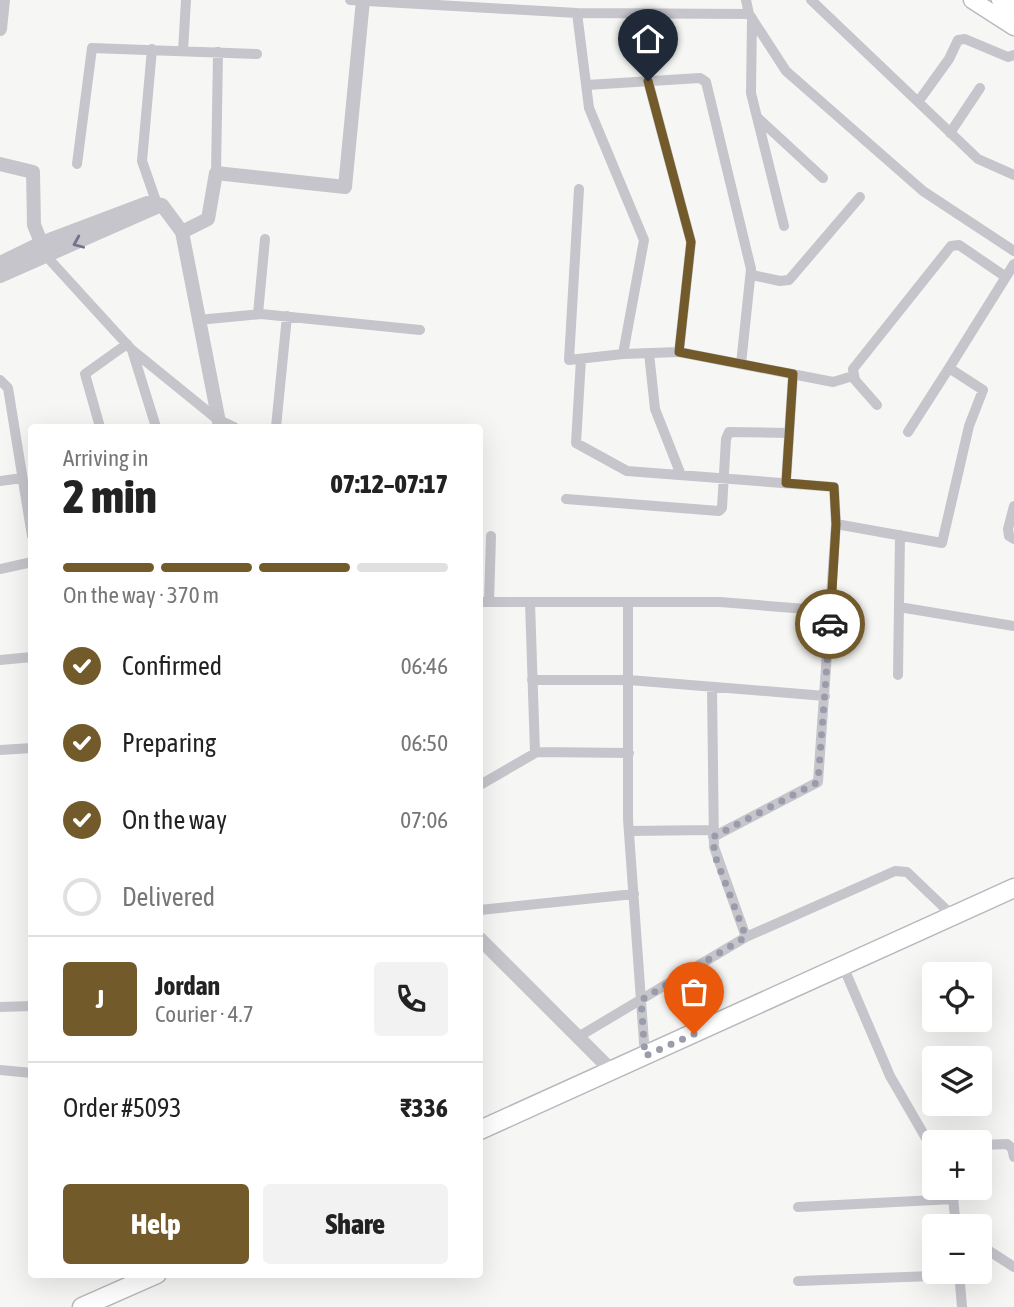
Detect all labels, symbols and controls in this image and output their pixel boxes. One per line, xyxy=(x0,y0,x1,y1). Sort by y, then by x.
pin xyxy=(618,9,678,81)
icon: home xyxy=(629,20,667,58)
one-way arrow xyxy=(73,235,85,249)
text: Arriving in xyxy=(63,445,149,471)
text: 07:12–07:17 xyxy=(331,469,448,499)
text: 2 min xyxy=(63,470,157,523)
text: On the way · 370 m xyxy=(63,582,219,608)
courier xyxy=(795,589,865,659)
icon: car xyxy=(811,605,849,643)
icon: check xyxy=(63,647,101,685)
text: Confirmed xyxy=(122,651,222,681)
text: 06:46 xyxy=(401,653,448,679)
icon: check xyxy=(63,724,101,762)
text: Preparing xyxy=(122,728,216,758)
text: 06:50 xyxy=(401,730,448,756)
icon: check xyxy=(63,801,101,839)
text: On the way xyxy=(122,805,227,835)
text: 07:06 xyxy=(400,807,448,833)
text: Delivered xyxy=(122,882,215,912)
button: phone xyxy=(374,962,448,1036)
pin xyxy=(664,962,724,1034)
map controls xyxy=(922,962,992,1284)
button: locate xyxy=(922,962,992,1032)
text: Jordan xyxy=(155,971,220,1001)
icon: bag xyxy=(675,973,713,1011)
text: J xyxy=(96,984,104,1014)
text: Courier · 4.7 xyxy=(155,1001,254,1027)
button: layers xyxy=(922,1046,992,1116)
text: Order #5093 xyxy=(63,1093,182,1123)
text: ₹336 xyxy=(400,1093,448,1123)
button: + xyxy=(922,1130,992,1200)
button: Help xyxy=(63,1184,249,1264)
button: Share xyxy=(263,1184,448,1264)
button: − xyxy=(922,1214,992,1284)

